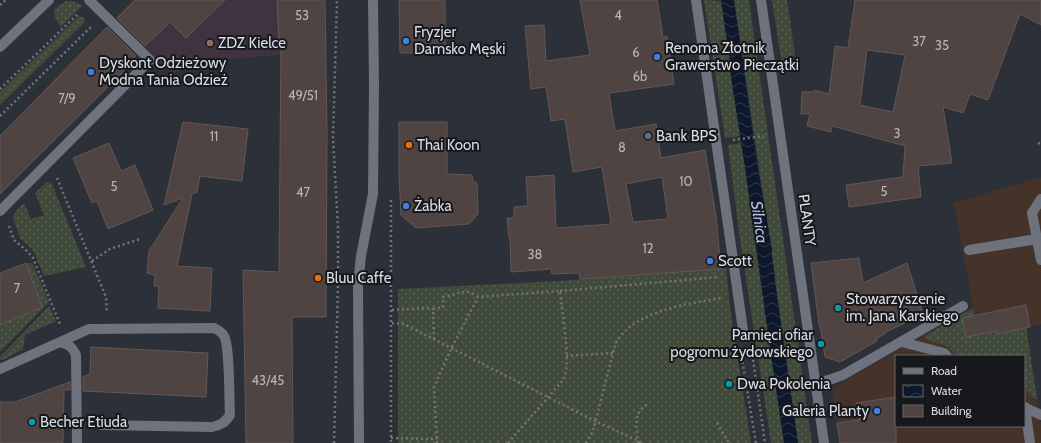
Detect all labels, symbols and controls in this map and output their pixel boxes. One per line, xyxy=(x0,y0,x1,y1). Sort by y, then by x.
house number: 53 xyxy=(295,7,309,23)
house number: 4 xyxy=(614,7,622,23)
place label: Fryzjer Damsko Męski xyxy=(414,23,505,58)
house number: 37 xyxy=(912,33,926,49)
place label: ZDZ Kielce xyxy=(218,34,286,52)
marker: Fryzjer Damsko Męski xyxy=(401,36,411,46)
house number: 35 xyxy=(935,37,949,53)
marker: ZDZ Kielce xyxy=(205,38,215,48)
place label: Renoma Złotnik Grawerstwo Pieczątki xyxy=(665,39,799,74)
house number: 6 xyxy=(632,44,640,60)
marker: Renoma Złotnik Grawerstwo Pieczątki xyxy=(652,52,662,62)
place label: Dyskont Odzieżowy Modna Tania Odzież xyxy=(99,54,228,89)
marker: Dyskont Odzieżowy Modna Tania Odzież xyxy=(86,67,96,77)
house number: 6b xyxy=(633,68,647,84)
house number: 49/51 xyxy=(288,87,318,103)
house number: 7/9 xyxy=(58,90,76,106)
house number: 3 xyxy=(893,125,901,141)
place label: Bank BPS xyxy=(656,127,717,145)
house number: 11 xyxy=(210,128,218,144)
marker: Bank BPS xyxy=(643,131,653,141)
place label: Thai Koon xyxy=(417,136,480,154)
house number: 8 xyxy=(618,139,626,155)
marker: Thai Koon xyxy=(404,140,414,150)
house number: 10 xyxy=(679,173,693,189)
house number: 5 xyxy=(110,178,118,194)
house number: 5 xyxy=(880,183,888,199)
house number: 47 xyxy=(296,184,310,200)
street label: PLANTY xyxy=(794,193,820,248)
place label: Żabka xyxy=(414,196,452,215)
water label: Silnica xyxy=(747,200,772,245)
marker: Żabka xyxy=(401,201,411,211)
house number: 12 xyxy=(642,240,654,256)
house number: 38 xyxy=(528,246,543,262)
place label: Scott xyxy=(718,252,752,270)
marker: Scott xyxy=(705,256,715,266)
place label: Bluu Caffe xyxy=(326,269,392,287)
marker: Bluu Caffe xyxy=(313,273,323,283)
house number: 7 xyxy=(14,280,21,296)
place label: Stowarzyszenie im. Jana Karskiego xyxy=(846,290,959,325)
marker: Stowarzyszenie im. Jana Karskiego xyxy=(833,303,843,313)
place label: Pamięci ofiar pogromu żydowskiego xyxy=(670,326,813,361)
marker: Pamięci ofiar pogromu żydowskiego xyxy=(816,339,826,349)
legend xyxy=(895,355,1025,427)
text: Road xyxy=(931,363,957,378)
house number: 43/45 xyxy=(252,372,284,388)
place label: Dwa Pokolenia xyxy=(737,375,831,393)
marker: Dwa Pokolenia xyxy=(724,379,734,389)
text: Water xyxy=(931,383,962,398)
place label: Galeria Planty xyxy=(782,402,869,420)
text: Building xyxy=(931,403,973,418)
marker: Galeria Planty xyxy=(872,406,882,416)
place label: Becher Etiuda xyxy=(40,413,128,431)
marker: Becher Etiuda xyxy=(27,417,37,427)

